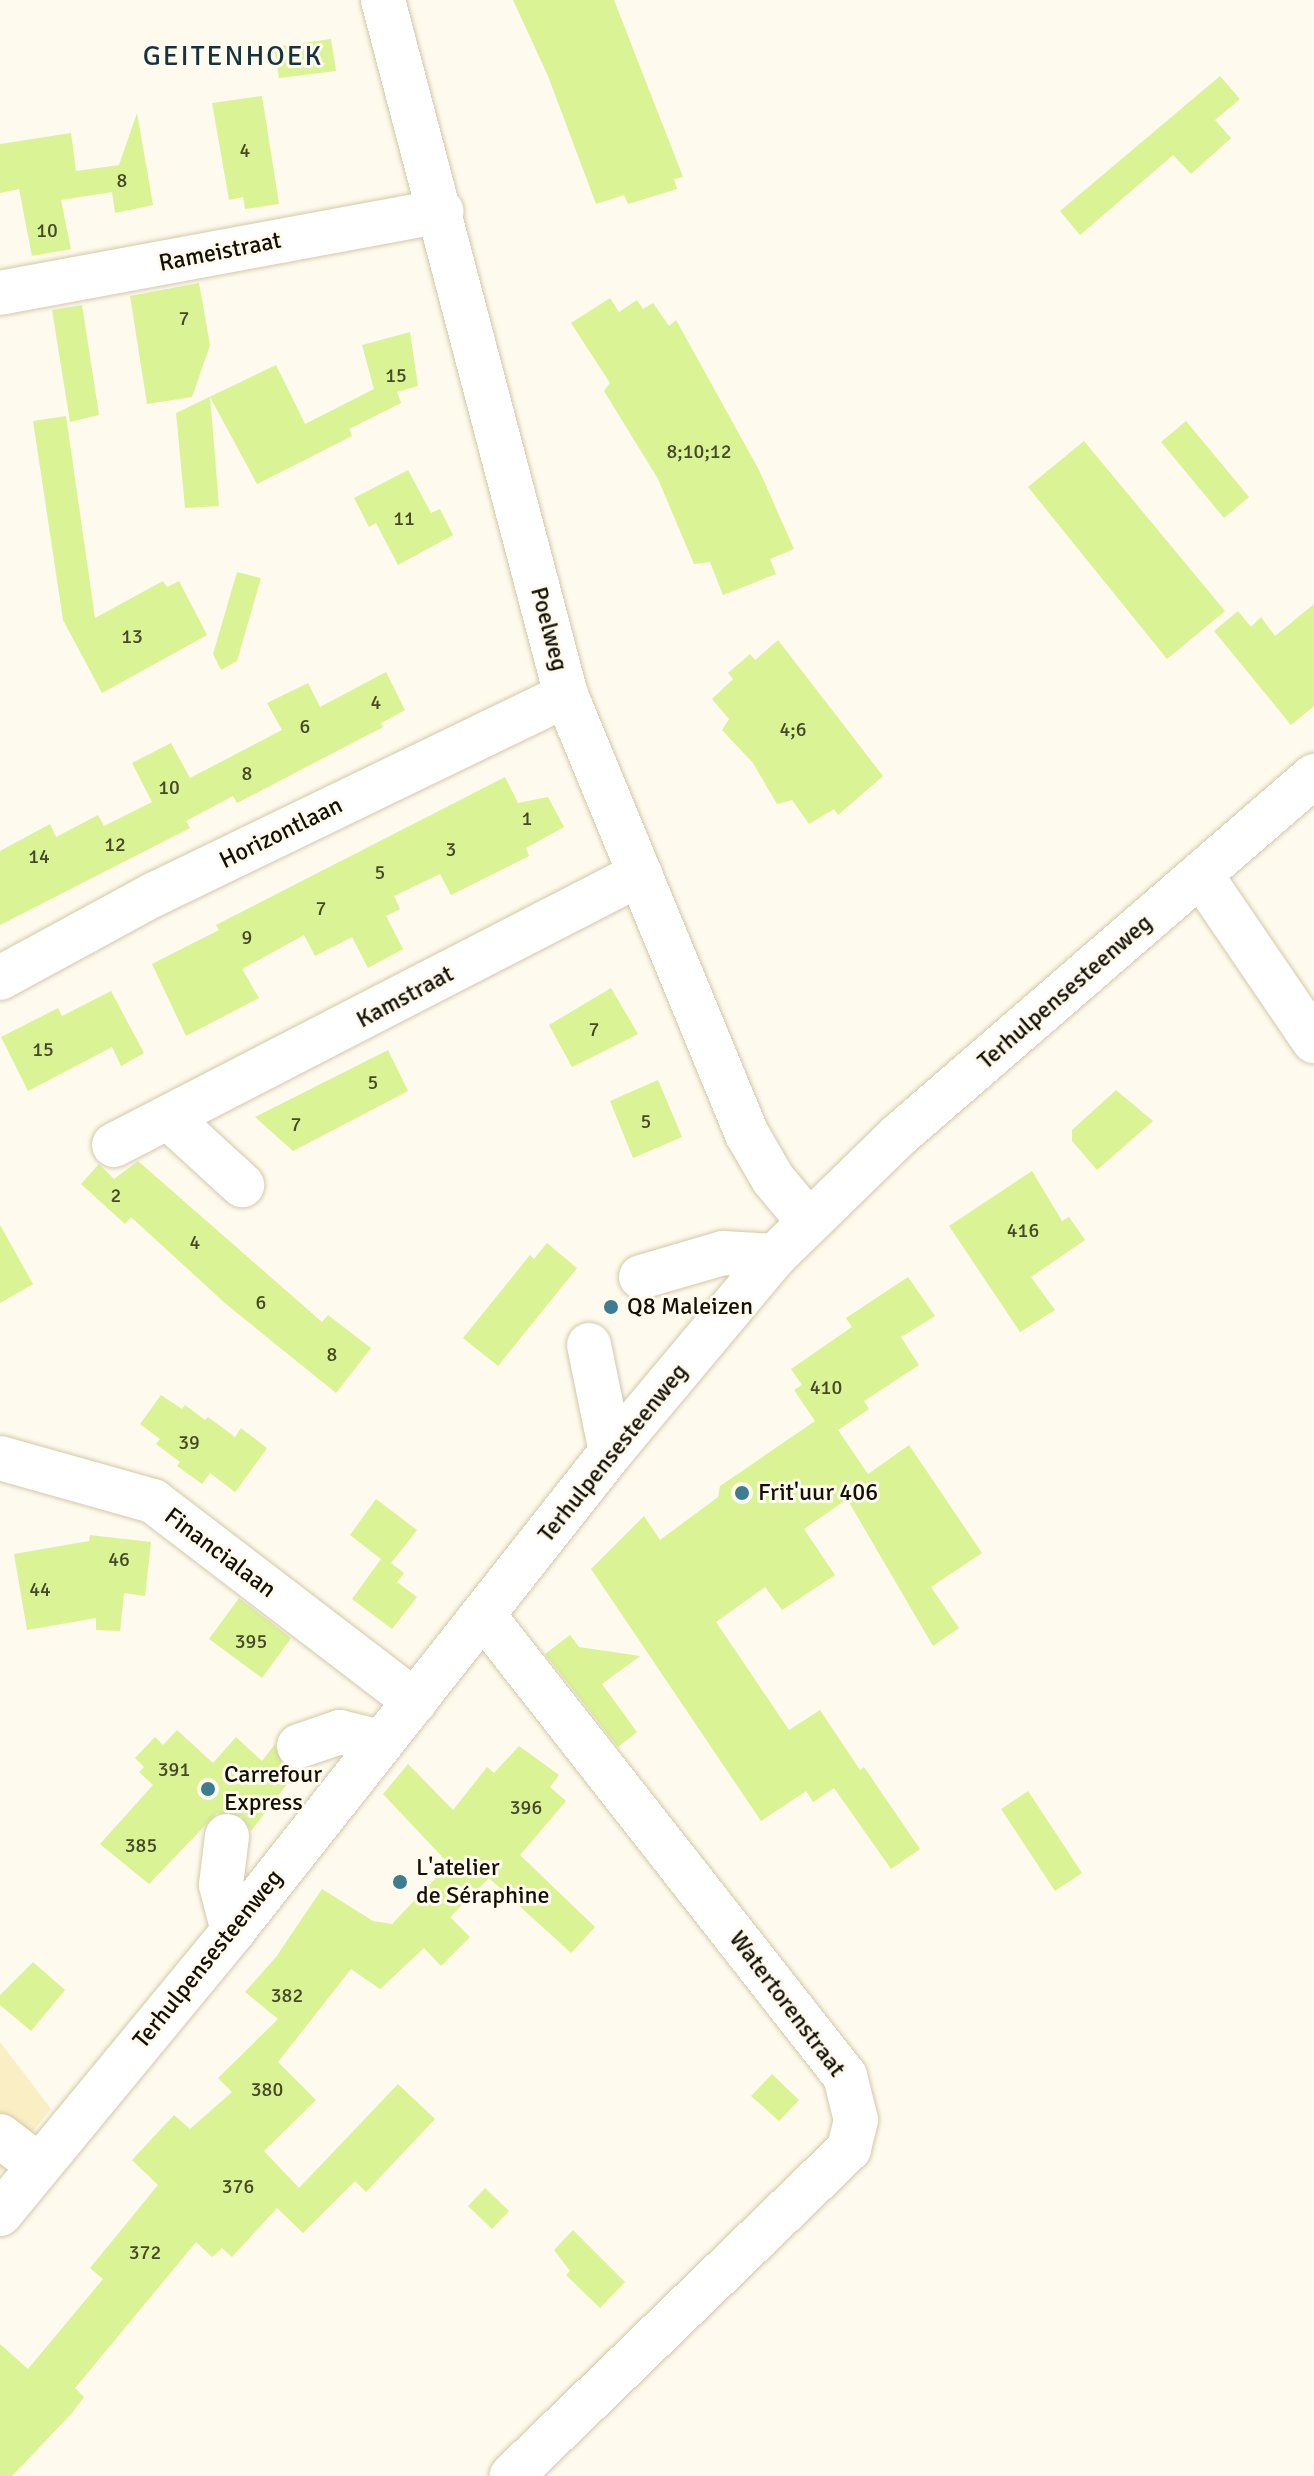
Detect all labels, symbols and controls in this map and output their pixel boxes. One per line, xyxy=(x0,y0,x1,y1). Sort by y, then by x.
district label: GEITENHOEK xyxy=(143,39,323,73)
house number: 4 xyxy=(240,138,250,162)
house number: 8 xyxy=(117,168,127,192)
house number: 10 xyxy=(36,218,58,242)
street label: Rameistraat xyxy=(156,226,284,278)
house number: 7 xyxy=(179,306,189,330)
house number: 15 xyxy=(385,363,407,387)
house number: 8;10;12 xyxy=(667,439,731,463)
house number: 11 xyxy=(393,506,415,530)
street label: Poelweg xyxy=(524,584,574,674)
house number: 13 xyxy=(121,624,143,648)
house number: 4 xyxy=(371,690,381,714)
house number: 6 xyxy=(300,714,310,738)
house number: 4;6 xyxy=(779,717,807,741)
house number: 8 xyxy=(242,761,252,785)
house number: 10 xyxy=(158,775,180,799)
street label: Horizontlaan xyxy=(215,791,347,875)
house number: 1 xyxy=(522,806,532,830)
house number: 12 xyxy=(104,832,126,856)
house number: 3 xyxy=(446,837,456,861)
house number: 14 xyxy=(28,844,50,868)
house number: 5 xyxy=(375,860,385,884)
house number: 7 xyxy=(316,896,326,920)
street label: Terhulpensesteenweg xyxy=(972,909,1158,1075)
house number: 9 xyxy=(242,925,252,949)
street label: Kamstraat xyxy=(352,959,458,1035)
house number: 7 xyxy=(589,1017,599,1041)
house number: 15 xyxy=(32,1037,54,1061)
house number: 5 xyxy=(368,1070,378,1094)
house number: 5 xyxy=(641,1109,651,1133)
house number: 7 xyxy=(291,1112,301,1136)
house number: 2 xyxy=(111,1183,121,1207)
house number: 416 xyxy=(1007,1218,1039,1242)
house number: 4 xyxy=(190,1230,200,1254)
house number: 6 xyxy=(256,1290,266,1314)
place label: Q8 Maleizen xyxy=(627,1293,753,1321)
marker: Q8 Maleizen xyxy=(602,1298,620,1316)
house number: 8 xyxy=(327,1342,337,1366)
street label: Terhulpensesteenweg xyxy=(532,1358,694,1548)
house number: 410 xyxy=(810,1375,842,1399)
house number: 39 xyxy=(178,1430,200,1454)
place label: Frit'uur 406 xyxy=(758,1479,878,1507)
marker: Frit'uur 406 xyxy=(733,1484,751,1502)
street label: Financialaan xyxy=(159,1502,281,1604)
house number: 46 xyxy=(108,1547,130,1571)
house number: 44 xyxy=(29,1577,51,1601)
house number: 395 xyxy=(235,1629,267,1653)
house number: 391 xyxy=(158,1757,190,1781)
place label: Carrefour Express xyxy=(224,1761,322,1817)
marker: Carrefour Express xyxy=(199,1780,217,1798)
house number: 396 xyxy=(510,1795,542,1819)
house number: 385 xyxy=(125,1833,157,1857)
place label: L'atelier de Séraphine xyxy=(416,1854,550,1910)
street label: Terhulpensesteenweg xyxy=(127,1864,289,2054)
marker: L'atelier de Séraphine xyxy=(391,1873,409,1891)
street label: Watertorenstraat xyxy=(723,1925,851,2083)
house number: 382 xyxy=(271,1983,303,2007)
house number: 380 xyxy=(251,2077,283,2101)
house number: 376 xyxy=(222,2174,254,2198)
house number: 372 xyxy=(129,2240,161,2264)

